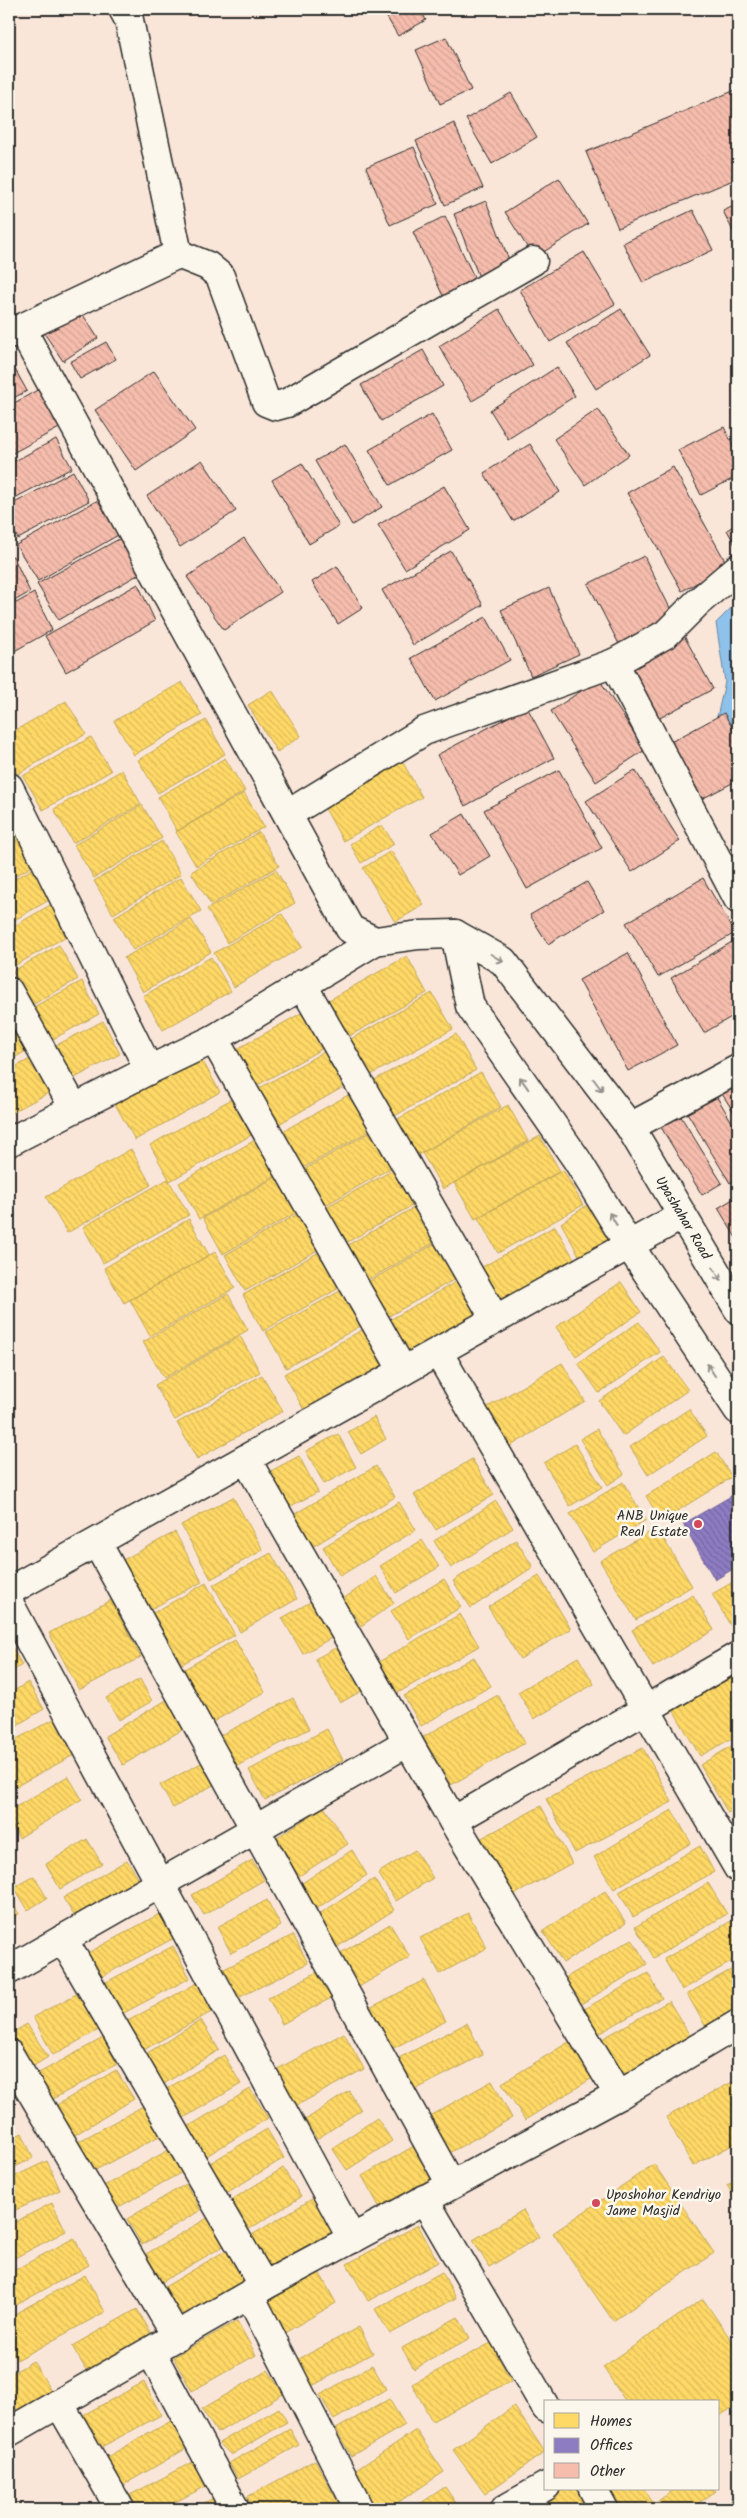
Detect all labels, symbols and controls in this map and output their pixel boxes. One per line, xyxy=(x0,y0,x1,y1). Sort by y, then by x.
one-way arrow xyxy=(490,953,504,964)
one-way arrow xyxy=(519,1076,529,1090)
one-way arrow xyxy=(592,1078,603,1091)
street label: Upashahar Road xyxy=(649,1172,717,1265)
one-way arrow xyxy=(608,1212,618,1226)
one-way arrow xyxy=(712,1267,722,1281)
one-way arrow xyxy=(706,1363,716,1377)
place label: ANB Unique Real Estate xyxy=(617,1505,689,1543)
marker: ANB Unique Real Estate xyxy=(692,1518,704,1530)
place label: Uposhohor Kendriyo Jame Masjid xyxy=(606,2184,721,2222)
marker: Uposhohor Kendriyo Jame Masjid xyxy=(590,2197,602,2209)
legend xyxy=(544,2400,720,2490)
text: Homes xyxy=(590,2410,633,2434)
text: Offices xyxy=(590,2434,633,2458)
text: Other xyxy=(590,2460,626,2484)

